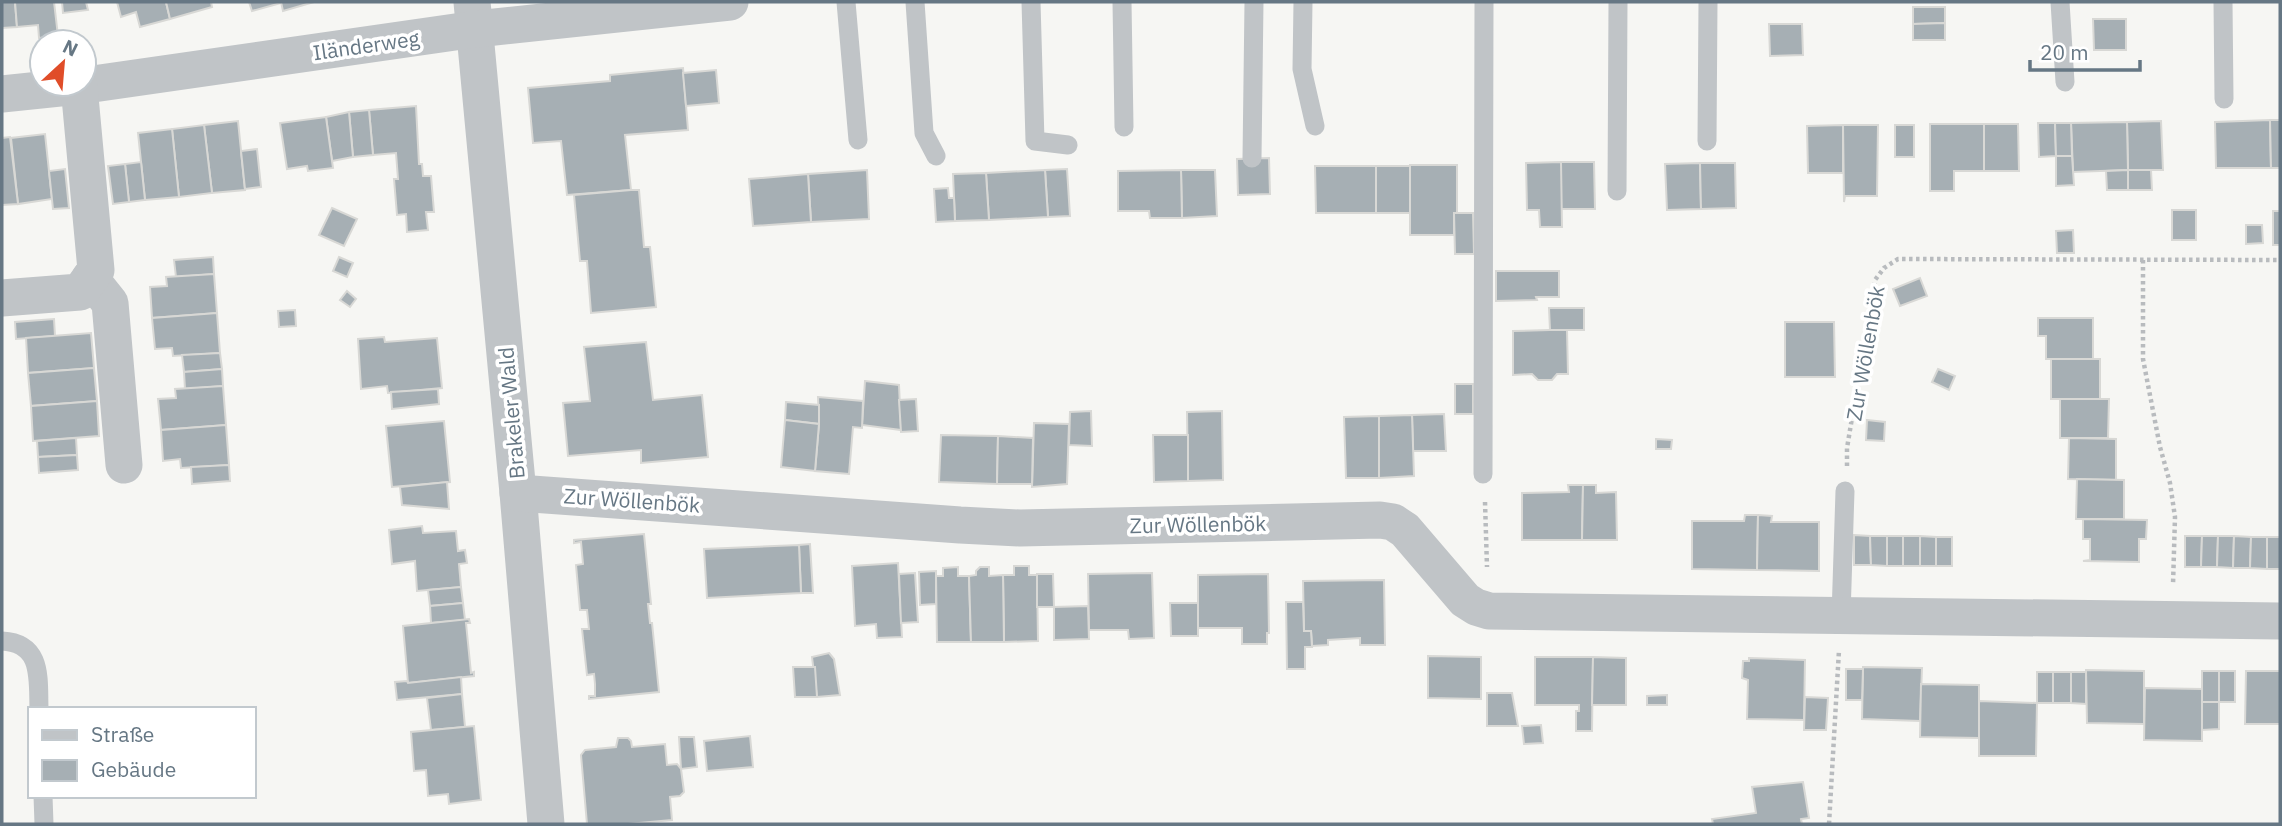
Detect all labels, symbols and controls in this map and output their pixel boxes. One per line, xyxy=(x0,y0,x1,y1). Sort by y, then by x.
street label: Iländerweg xyxy=(311,24,421,66)
north arrow xyxy=(28,28,98,98)
scale bar xyxy=(2030,28,2140,72)
text: N xyxy=(59,34,82,62)
text: 20 m xyxy=(2040,38,2089,66)
street label: Zur Wöllenbök xyxy=(1839,283,1891,423)
street label: Brakeler Wald xyxy=(491,346,531,480)
street label: Zur Wöllenbök xyxy=(563,481,701,519)
street label: Zur Wöllenbök xyxy=(1129,509,1267,539)
legend xyxy=(28,707,256,798)
text: Straße xyxy=(91,720,154,748)
text: Gebäude xyxy=(91,755,176,783)

